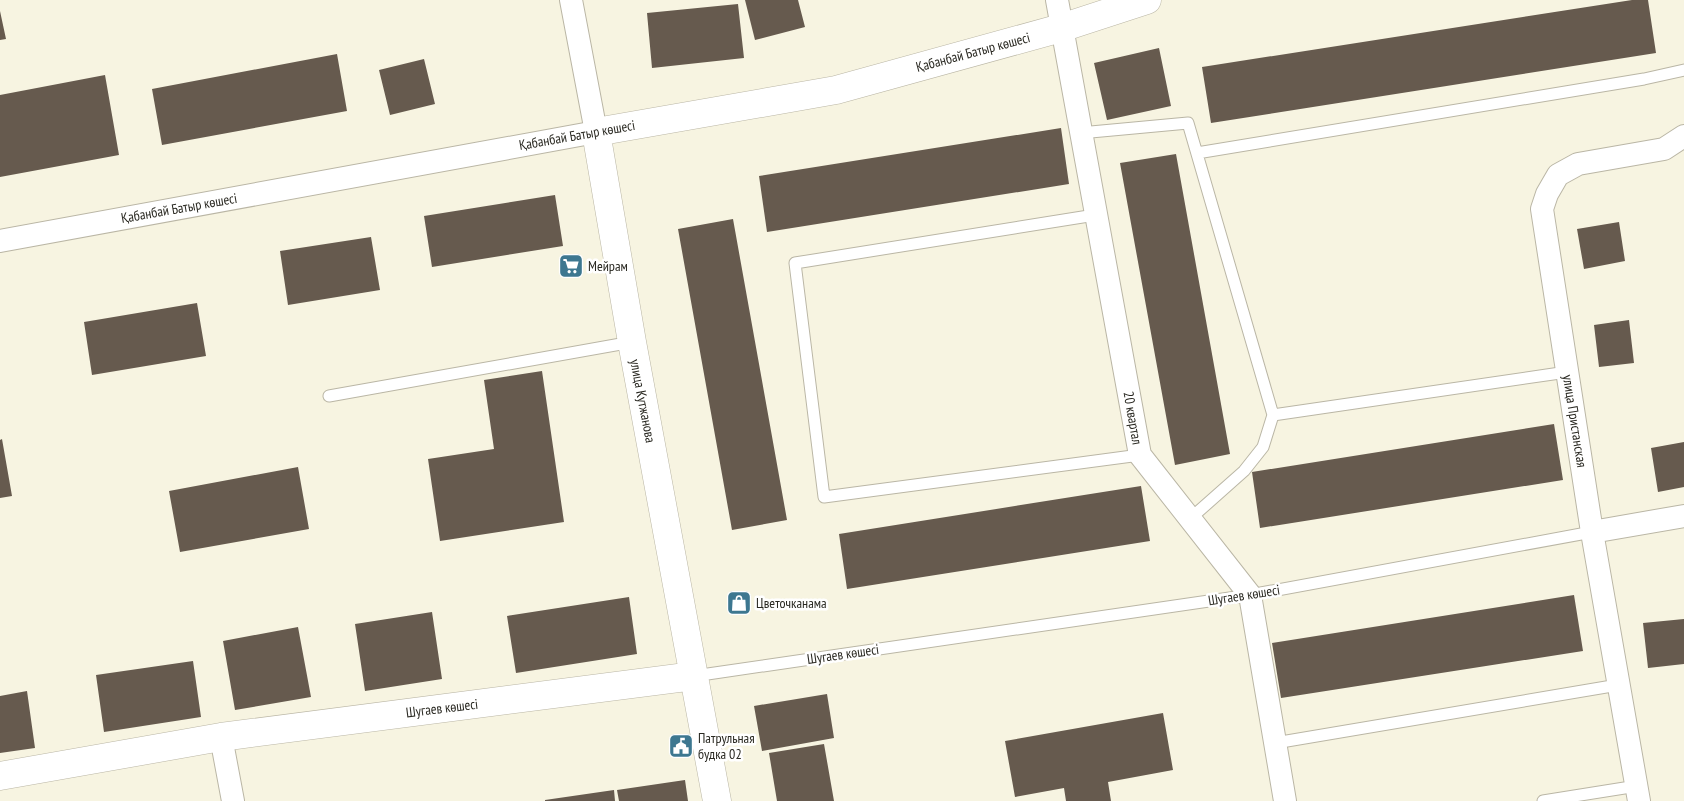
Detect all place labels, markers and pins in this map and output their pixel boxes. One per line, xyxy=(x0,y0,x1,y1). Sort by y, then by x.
supermarket icon: Мейрам xyxy=(558,253,584,279)
place label: Мейрам xyxy=(588,257,628,275)
shop icon: Цветочканама xyxy=(726,590,752,616)
place label: Цветочканама xyxy=(756,594,827,612)
place label: Патрульная будка 02 xyxy=(698,729,755,763)
public building icon: Патрульная будка 02 xyxy=(668,733,694,759)

